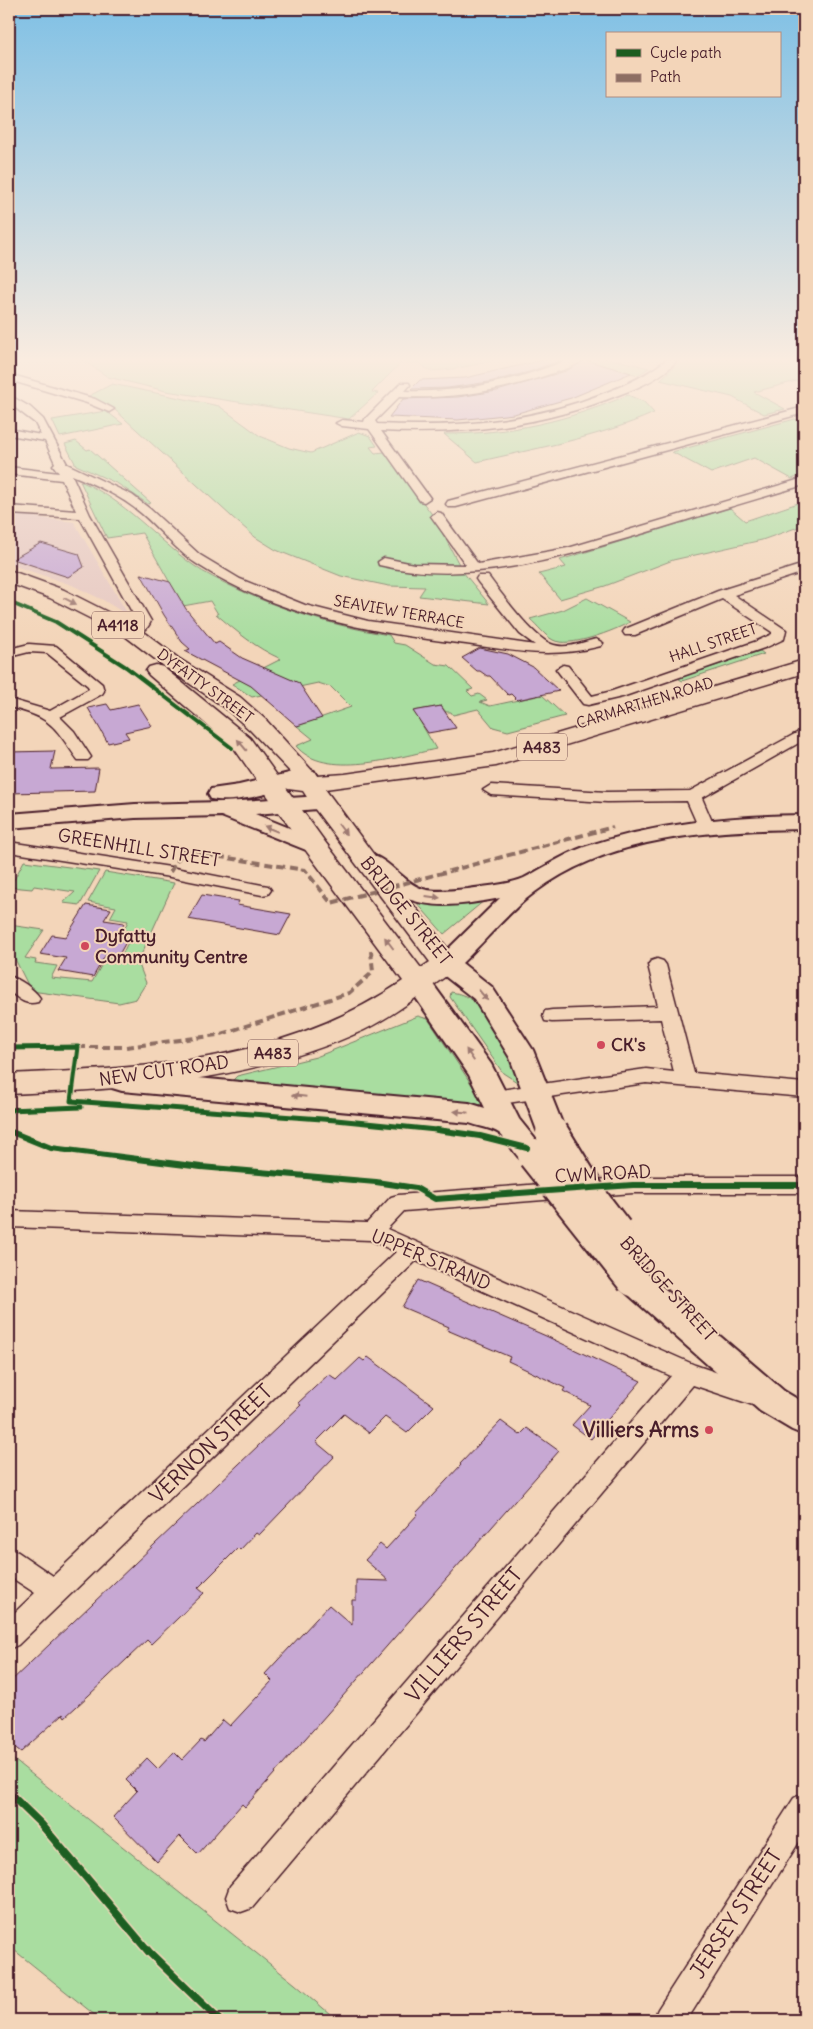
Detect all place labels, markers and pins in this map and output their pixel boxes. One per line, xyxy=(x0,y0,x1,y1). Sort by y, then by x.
place label: Dyfatty Community Centre xyxy=(95,924,248,968)
marker: Dyfatty Community Centre xyxy=(79,940,91,952)
place label: CK's xyxy=(611,1033,646,1056)
marker: CK's xyxy=(595,1039,607,1051)
place label: Villiers Arms xyxy=(583,1416,699,1443)
marker: Villiers Arms xyxy=(703,1424,715,1436)

